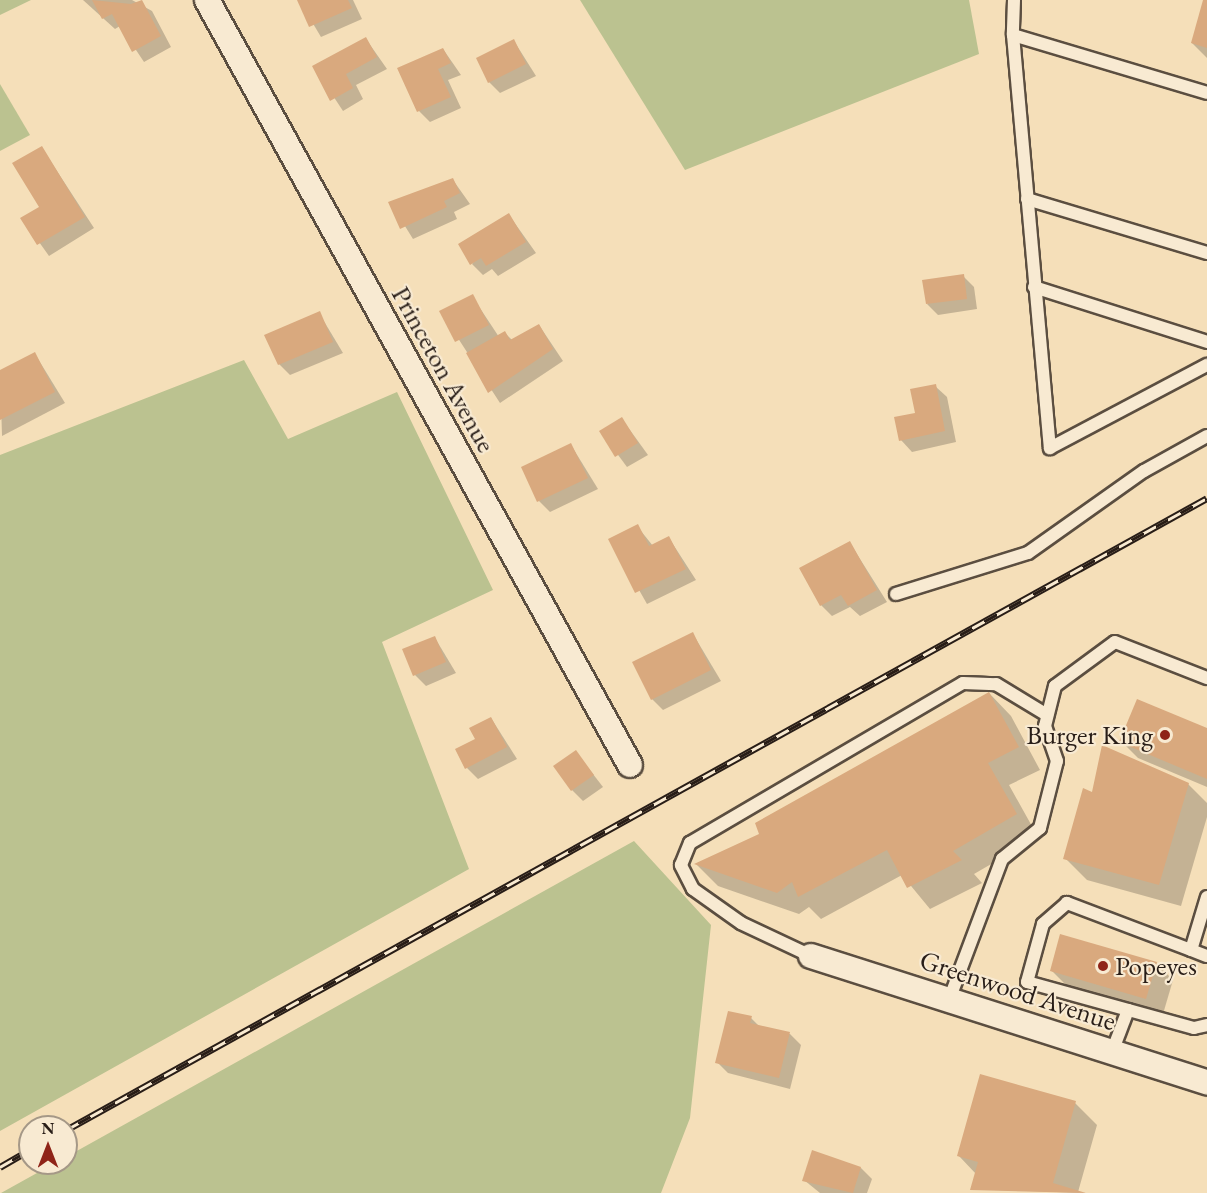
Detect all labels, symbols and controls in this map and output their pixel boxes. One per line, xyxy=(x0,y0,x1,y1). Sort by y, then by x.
street label: Princeton Avenue xyxy=(385,280,503,458)
place label: Burger King xyxy=(1026,719,1153,751)
marker: Burger King xyxy=(1158,728,1172,742)
street label: Greenwood Avenue xyxy=(916,943,1120,1037)
place label: Popeyes xyxy=(1115,950,1197,982)
marker: Popeyes xyxy=(1096,959,1110,973)
north arrow xyxy=(18,1115,78,1175)
text: N xyxy=(42,1118,54,1139)

